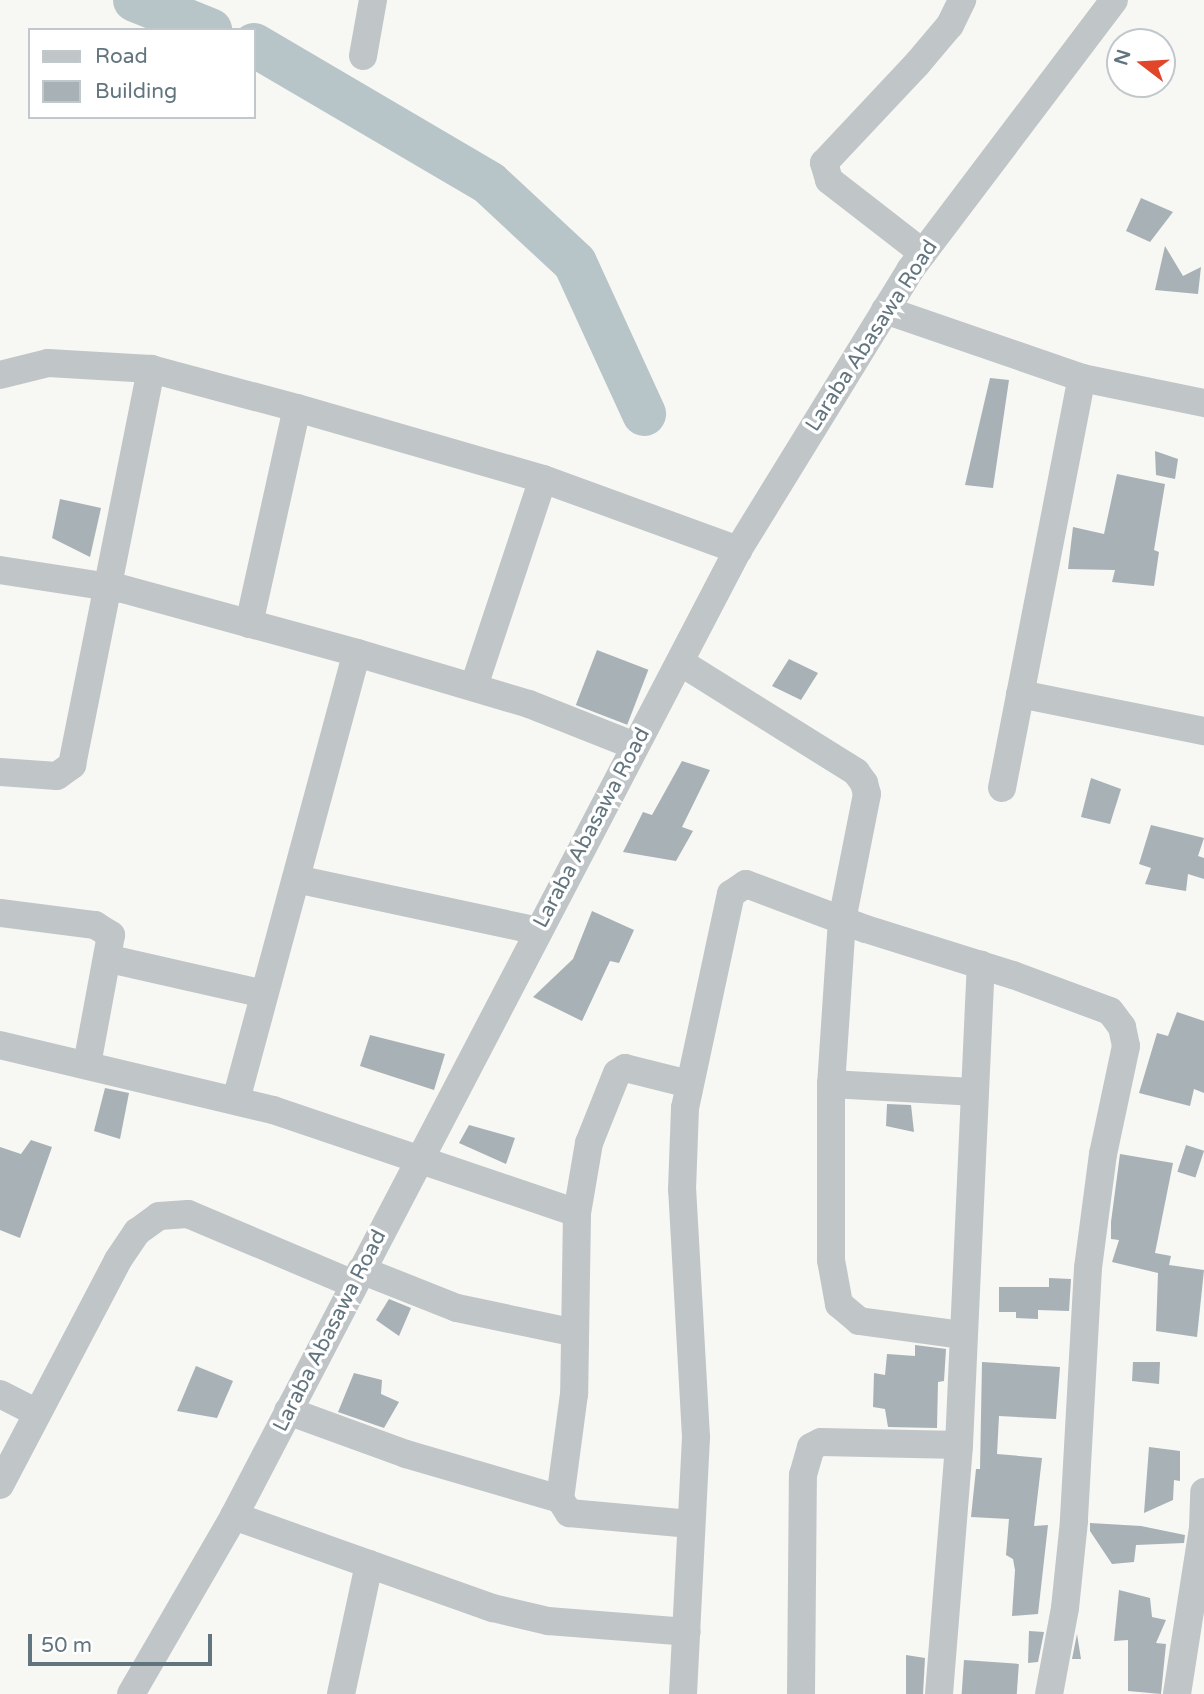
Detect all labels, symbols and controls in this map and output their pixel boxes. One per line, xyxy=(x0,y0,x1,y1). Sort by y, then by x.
legend xyxy=(28,28,256,119)
north arrow xyxy=(1106,28,1176,98)
text: Road xyxy=(95,44,148,69)
text: N xyxy=(1110,47,1136,68)
text: Building xyxy=(95,79,177,104)
street label: Laraba Abasawa Road xyxy=(801,236,943,436)
street label: Laraba Abasawa Road xyxy=(529,724,655,932)
street label: Laraba Abasawa Road xyxy=(268,1226,392,1436)
scale bar xyxy=(32,1620,215,1664)
text: 50 m xyxy=(41,1633,92,1658)

